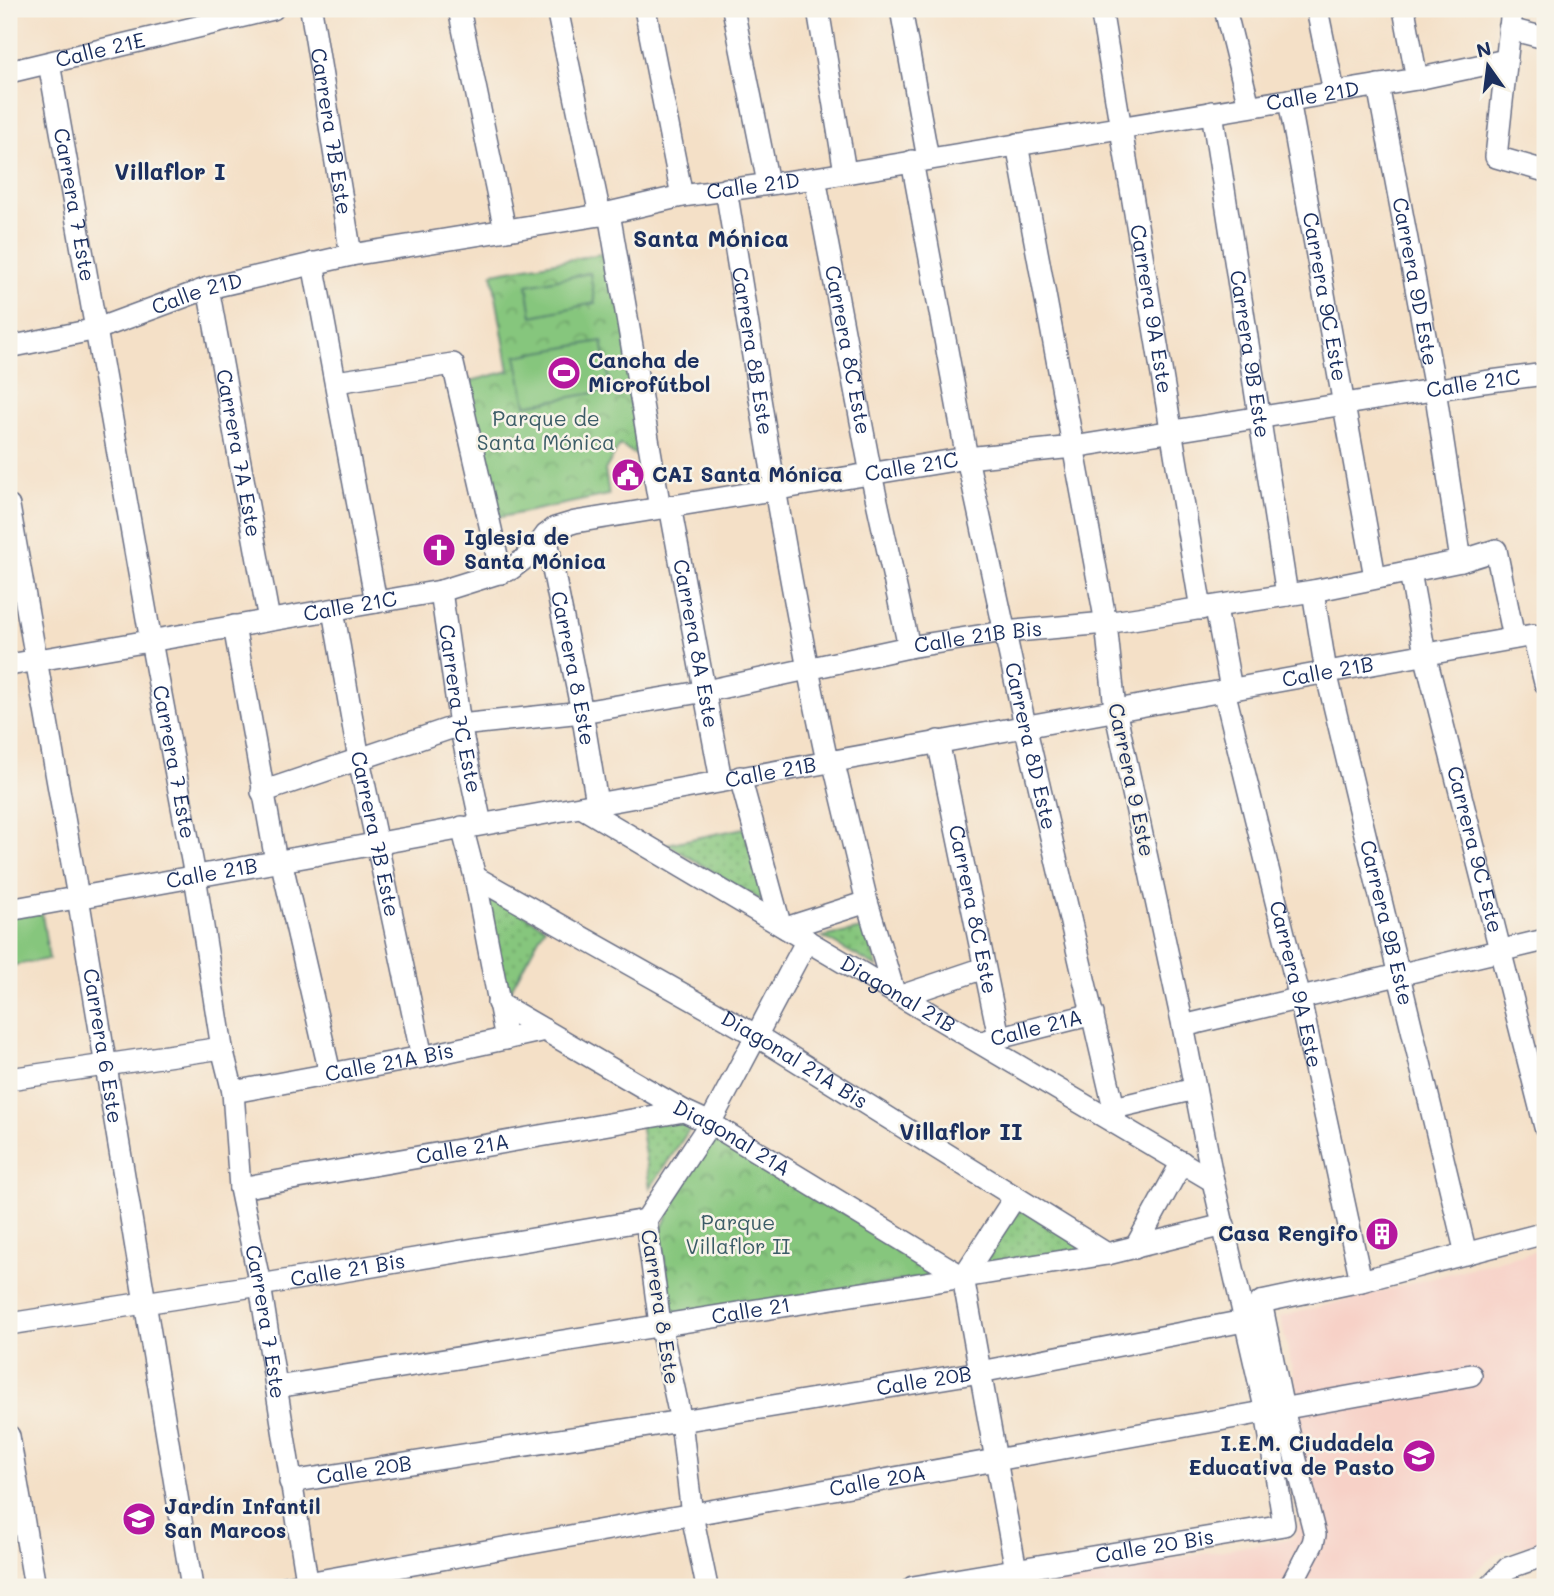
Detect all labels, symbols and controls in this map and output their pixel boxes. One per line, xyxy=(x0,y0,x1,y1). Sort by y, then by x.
street label: Calle 21E xyxy=(52,25,148,72)
north arrow xyxy=(1452,32,1522,102)
text: N xyxy=(1474,35,1494,63)
street label: Carrera 7B Este xyxy=(306,46,359,216)
street label: Calle 21D xyxy=(1264,74,1361,116)
street label: Carrera 7 Este xyxy=(49,126,102,283)
district label: Villaflor I xyxy=(114,156,226,186)
street label: Calle 21D xyxy=(705,165,801,205)
street label: Carrera 9D Este xyxy=(1387,195,1445,368)
street label: Carrera 9C Este xyxy=(1297,210,1354,383)
street label: Carrera 9A Este xyxy=(1125,222,1180,395)
district label: Santa Mónica xyxy=(633,223,789,253)
street label: Carrera 8C Este xyxy=(820,263,878,436)
street label: Carrera 8B Este xyxy=(727,265,781,437)
street label: Calle 21D xyxy=(147,266,245,320)
street label: Carrera 9B Este xyxy=(1225,268,1277,440)
place label: Cancha de Microfútbol xyxy=(588,346,710,397)
sports icon: Cancha de Microfútbol xyxy=(545,354,583,392)
street label: Calle 21C xyxy=(1424,362,1521,403)
street label: Carrera 7A Este xyxy=(211,367,268,539)
park label: Parque de Santa Mónica xyxy=(477,404,615,455)
street label: Calle 21C xyxy=(862,445,960,487)
public building icon: CAI Santa Mónica xyxy=(609,456,647,494)
place label: CAI Santa Mónica xyxy=(652,460,843,487)
place label: Iglesia de Santa Mónica xyxy=(464,523,606,574)
church icon: Iglesia de Santa Mónica xyxy=(420,531,458,569)
street label: Carrera 8A Este xyxy=(668,557,726,730)
street label: Calle 21C xyxy=(301,584,399,626)
street label: Carrera 8 Este xyxy=(546,589,602,747)
street label: Calle 21B Bis xyxy=(912,614,1043,658)
street label: Carrera 7C Este xyxy=(434,622,489,795)
street label: Calle 21B xyxy=(1280,649,1375,692)
street label: Carrera 8D Este xyxy=(1000,660,1064,832)
street label: Carrera 7 Este xyxy=(148,683,203,841)
street label: Carrera 9 Este xyxy=(1103,701,1162,859)
street label: Carrera 7B Este xyxy=(346,749,407,919)
street label: Calle 21B xyxy=(723,750,818,793)
street label: Carrera 9C Este xyxy=(1442,763,1510,935)
street label: Carrera 8C Este xyxy=(944,822,1005,996)
street label: Carrera 9B Este xyxy=(1355,837,1421,1008)
street label: Calle 21B xyxy=(164,850,259,893)
street label: Carrera 9A Este xyxy=(1264,898,1329,1070)
street label: Diagonal 21B xyxy=(836,949,961,1038)
street label: Carrera 6 Este xyxy=(78,966,130,1125)
street label: Calle 21A xyxy=(987,1002,1085,1051)
street label: Diagonal 21A Bis xyxy=(717,1004,874,1114)
street label: Calle 21A Bis xyxy=(322,1035,456,1087)
street label: Diagonal 21A xyxy=(669,1093,796,1181)
district label: Villaflor II xyxy=(899,1116,1023,1146)
street label: Calle 21A xyxy=(414,1127,511,1169)
park label: Parque Villaflor II xyxy=(685,1208,791,1259)
building icon: Casa Rengifo xyxy=(1363,1215,1401,1253)
place label: Casa Rengifo xyxy=(1218,1219,1358,1246)
street label: Carrera 8 Este xyxy=(636,1227,687,1386)
street label: Carrera 7 Este xyxy=(240,1242,293,1400)
street label: Calle 21 Bis xyxy=(288,1246,407,1292)
street label: Calle 21 xyxy=(709,1290,792,1329)
street label: Calle 20B xyxy=(874,1359,973,1401)
place label: I.E.M. Ciudadela Educativa de Pasto xyxy=(1188,1429,1394,1480)
school or university icon: I.E.M. Ciudadela Educativa de Pasto xyxy=(1400,1437,1438,1475)
street label: Calle 20B xyxy=(314,1448,413,1490)
street label: Calle 20A xyxy=(827,1458,928,1501)
place label: Jardín Infantil San Marcos xyxy=(164,1492,321,1543)
school or university icon: Jardín Infantil San Marcos xyxy=(120,1500,158,1538)
street label: Calle 20 Bis xyxy=(1093,1522,1216,1568)

